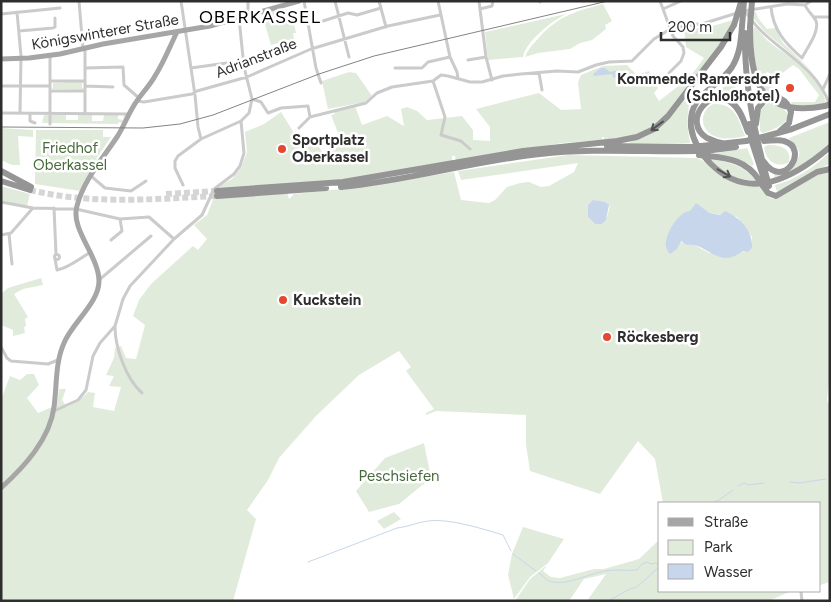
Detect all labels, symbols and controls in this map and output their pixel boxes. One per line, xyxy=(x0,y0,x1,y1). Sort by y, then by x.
district label: OBERKASSEL xyxy=(199,6,321,28)
street label: Königswinterer Straße xyxy=(30,10,180,54)
scale bar xyxy=(661,10,730,42)
text: 200 m xyxy=(668,18,712,36)
street label: Adrianstraße xyxy=(213,34,299,82)
place label: Kommende Ramersdorf (Schloßhotel) xyxy=(617,70,780,105)
marker: Kommende Ramersdorf (Schloßhotel) xyxy=(784,82,796,94)
one-way arrow xyxy=(650,121,664,131)
place label: Sportplatz Oberkassel xyxy=(292,131,368,166)
park label: Friedhof Oberkassel xyxy=(33,139,107,174)
marker: Sportplatz Oberkassel xyxy=(276,143,288,155)
one-way arrow xyxy=(717,168,732,178)
place label: Kuckstein xyxy=(293,291,361,309)
marker: Kuckstein xyxy=(277,294,289,306)
place label: Röckesberg xyxy=(617,328,699,346)
marker: Röckesberg xyxy=(601,331,613,343)
park label: Peschsiefen xyxy=(359,467,439,485)
legend xyxy=(658,502,821,592)
text: Straße xyxy=(704,513,748,531)
text: Park xyxy=(704,538,733,556)
text: Wasser xyxy=(704,563,753,581)

